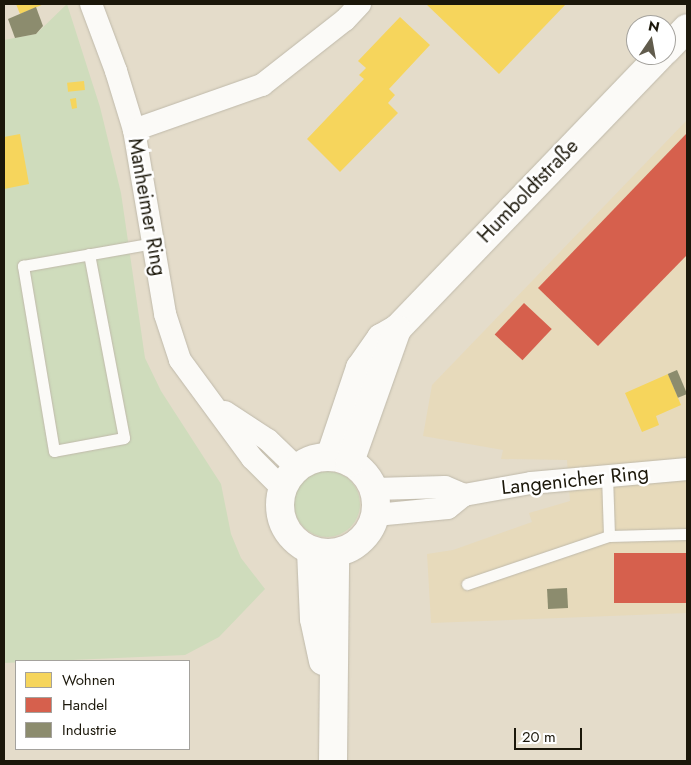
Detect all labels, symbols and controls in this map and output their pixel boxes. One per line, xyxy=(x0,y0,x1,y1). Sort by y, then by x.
north arrow xyxy=(626,15,676,65)
text: N xyxy=(646,15,661,37)
street label: Humboldtstraße xyxy=(473,134,583,248)
street label: Manheimer Ring xyxy=(123,136,171,278)
street label: Langenicher Ring xyxy=(500,460,650,500)
legend xyxy=(15,660,190,750)
text: Wohnen xyxy=(62,669,115,691)
text: Handel xyxy=(62,694,108,716)
scale bar xyxy=(516,718,584,750)
text: Industrie xyxy=(62,719,116,741)
text: 20 m xyxy=(522,726,556,748)

